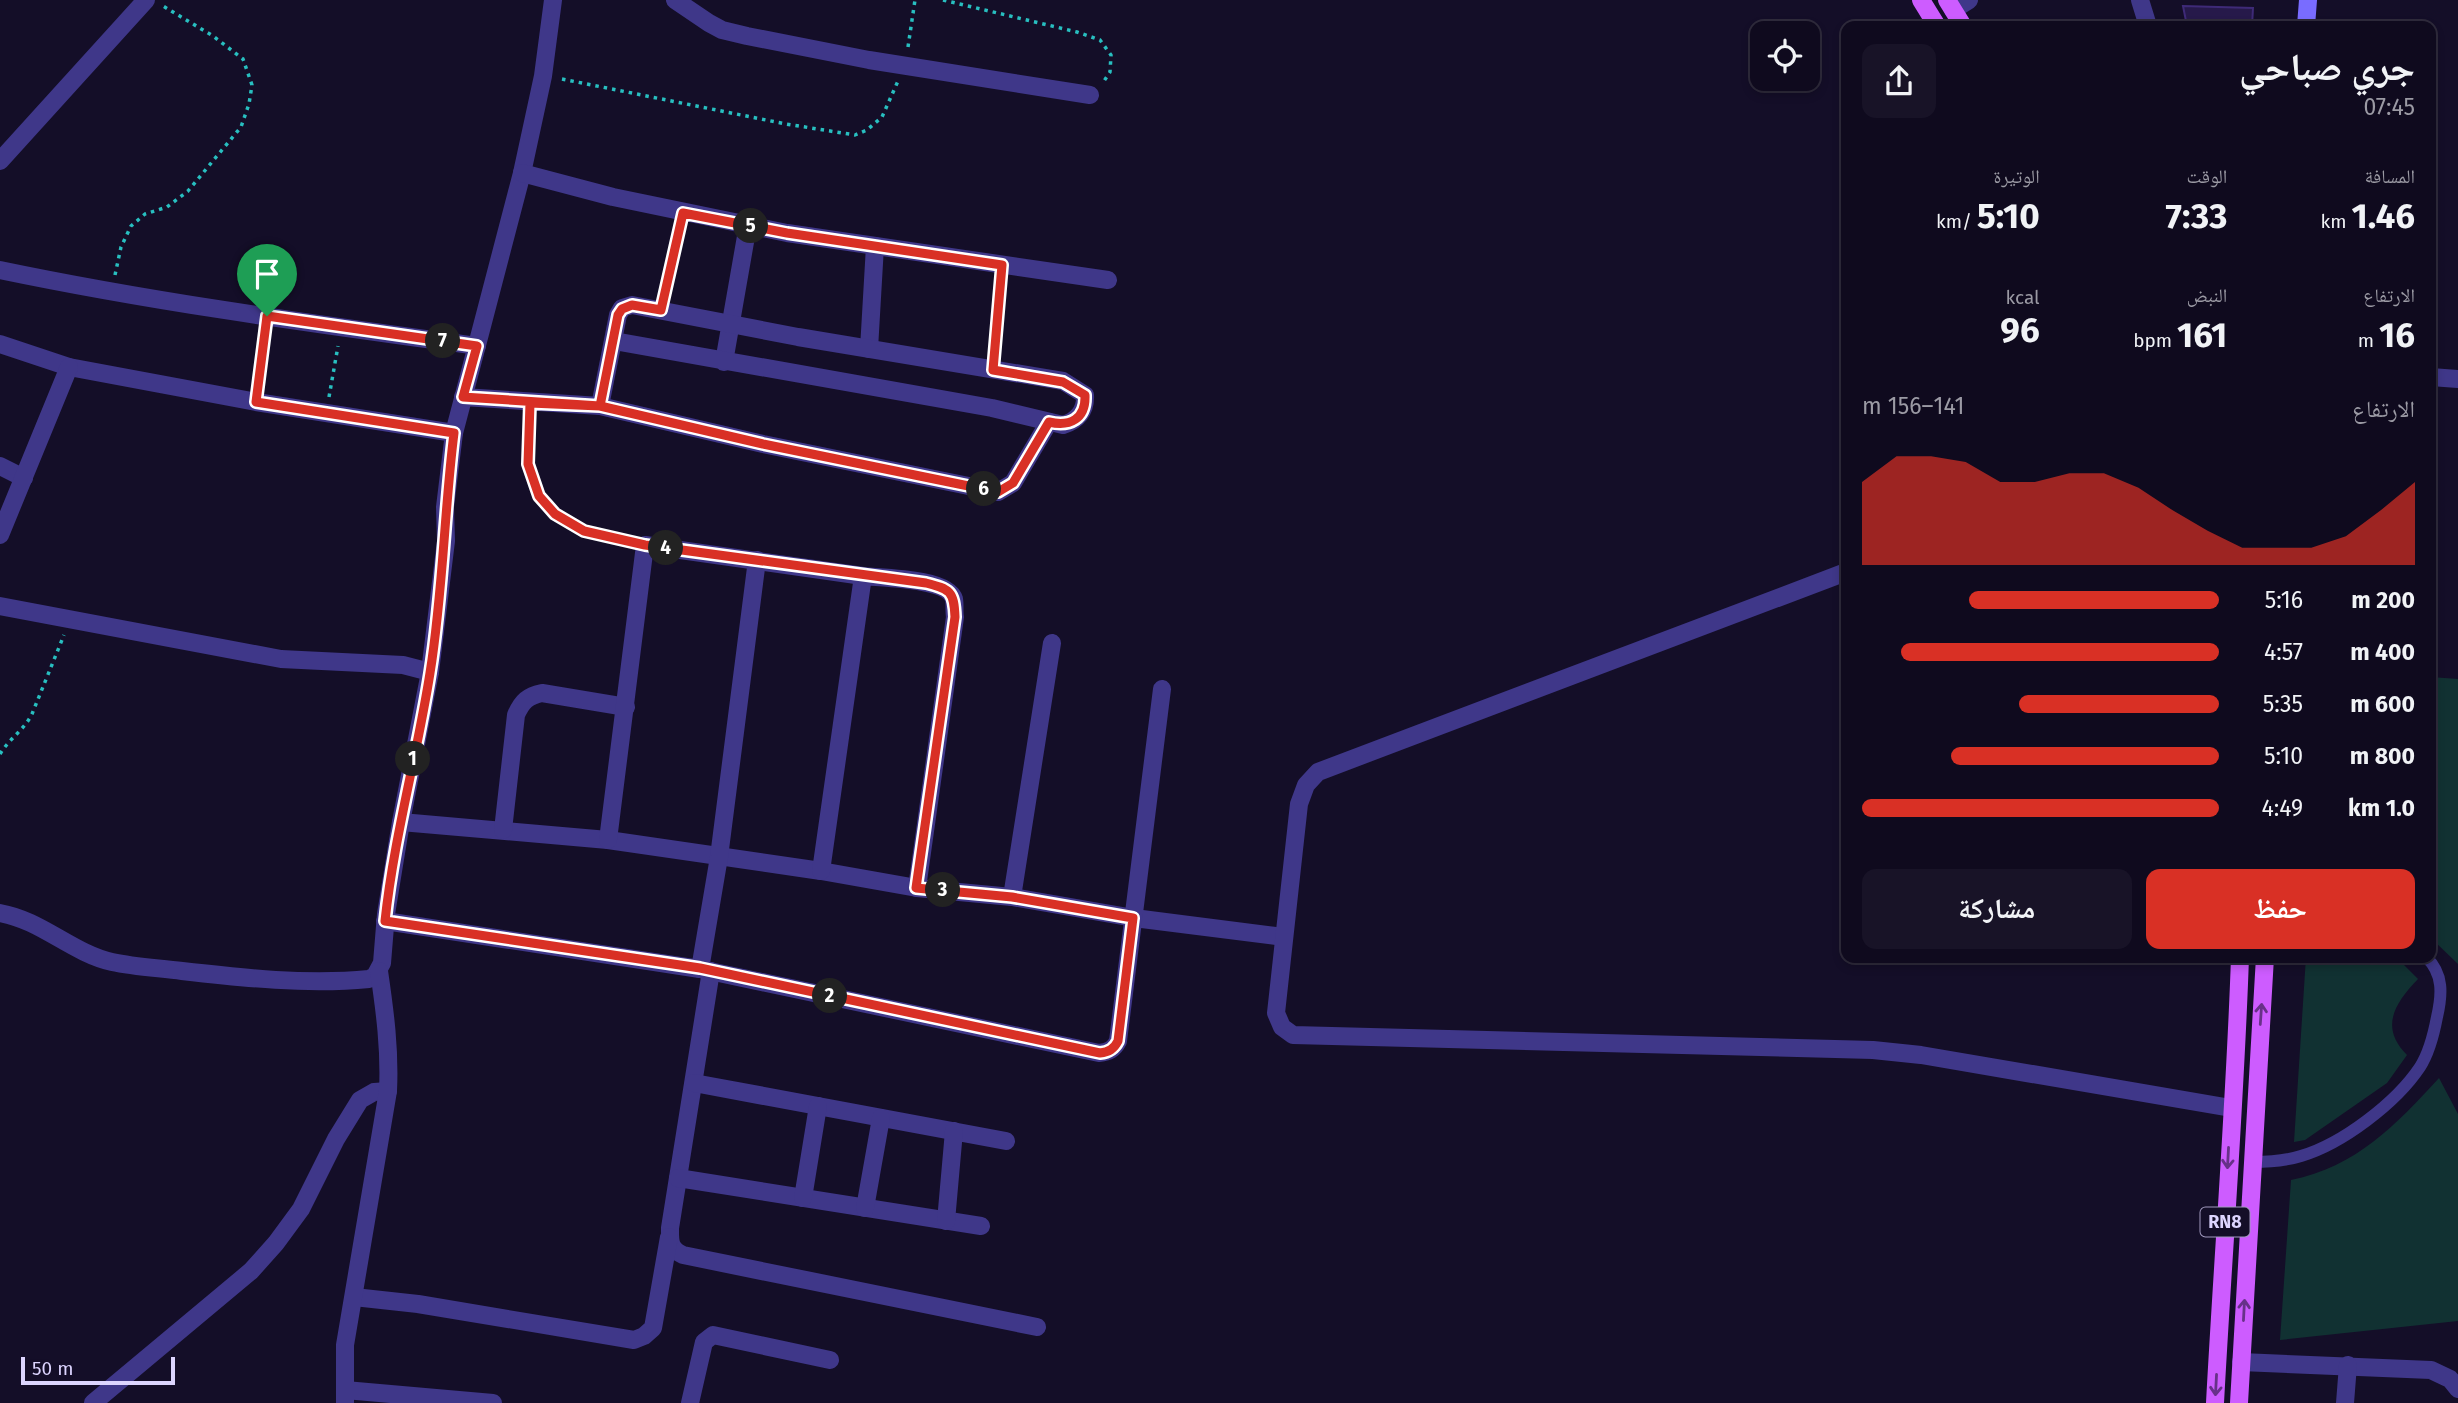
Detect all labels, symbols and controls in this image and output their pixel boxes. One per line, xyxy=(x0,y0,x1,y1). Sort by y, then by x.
map controls xyxy=(1750,21,1820,91)
button: locate xyxy=(1750,21,1820,91)
button: share xyxy=(1862,44,1936,118)
text: جري صباحي xyxy=(2239,44,2415,90)
text: 07:45 xyxy=(2363,93,2415,121)
text: الوتيرة xyxy=(1993,165,2040,188)
text: الوقت xyxy=(2186,165,2227,188)
text: المسافة xyxy=(2365,165,2415,188)
text: 5:10 xyxy=(1977,195,2040,237)
text: 7:33 xyxy=(2166,195,2227,237)
text: 1.46 xyxy=(2352,195,2415,237)
pin: 5 xyxy=(734,208,768,244)
text: /km xyxy=(1936,210,1977,233)
text: km xyxy=(2321,210,2352,233)
text: 5 xyxy=(745,214,756,237)
pin xyxy=(237,244,297,316)
icon: arrive xyxy=(248,255,286,293)
text: النبض xyxy=(2187,284,2227,307)
text: الارتفاع xyxy=(2363,284,2415,307)
text: kcal xyxy=(2006,286,2040,309)
text: 96 xyxy=(2000,309,2040,351)
text: 161 xyxy=(2177,314,2227,356)
text: 16 xyxy=(2379,314,2415,356)
pin: 7 xyxy=(426,324,460,358)
text: 7 xyxy=(438,329,447,352)
text: bpm xyxy=(2133,329,2177,352)
text: m xyxy=(2358,329,2379,352)
text: 141–156 m xyxy=(1862,392,1964,420)
text: الارتفاع xyxy=(2352,395,2415,423)
pin: 6 xyxy=(967,472,1002,506)
text: 6 xyxy=(978,477,989,500)
pin: 4 xyxy=(648,530,684,566)
text: 4 xyxy=(660,536,671,559)
text: 5:16 xyxy=(2265,586,2303,614)
text: 200 m xyxy=(2351,586,2415,614)
text: 4:57 xyxy=(2264,638,2303,666)
text: 400 m xyxy=(2350,638,2415,666)
text: 5:35 xyxy=(2263,690,2303,718)
text: 600 m xyxy=(2350,690,2415,718)
pin: 1 xyxy=(396,742,430,776)
text: 5:10 xyxy=(2264,742,2303,770)
text: 800 m xyxy=(2350,742,2415,770)
text: 1 xyxy=(408,747,417,770)
text: 4:49 xyxy=(2262,794,2303,822)
text: 1.0 km xyxy=(2348,794,2415,822)
button: مشاركة xyxy=(1862,869,2132,949)
button: حفظ xyxy=(2146,869,2415,949)
pin: 3 xyxy=(926,872,960,908)
text: 3 xyxy=(938,878,947,901)
pin: 2 xyxy=(812,978,848,1014)
text: 2 xyxy=(825,984,834,1007)
one-way arrow xyxy=(2255,1003,2268,1026)
one-way arrow xyxy=(2222,1146,2235,1169)
road number: RN8 xyxy=(2200,1208,2250,1237)
one-way arrow xyxy=(2238,1299,2251,1322)
scale bar xyxy=(21,1354,175,1386)
text: 50 m xyxy=(32,1357,73,1380)
one-way arrow xyxy=(2209,1373,2222,1396)

